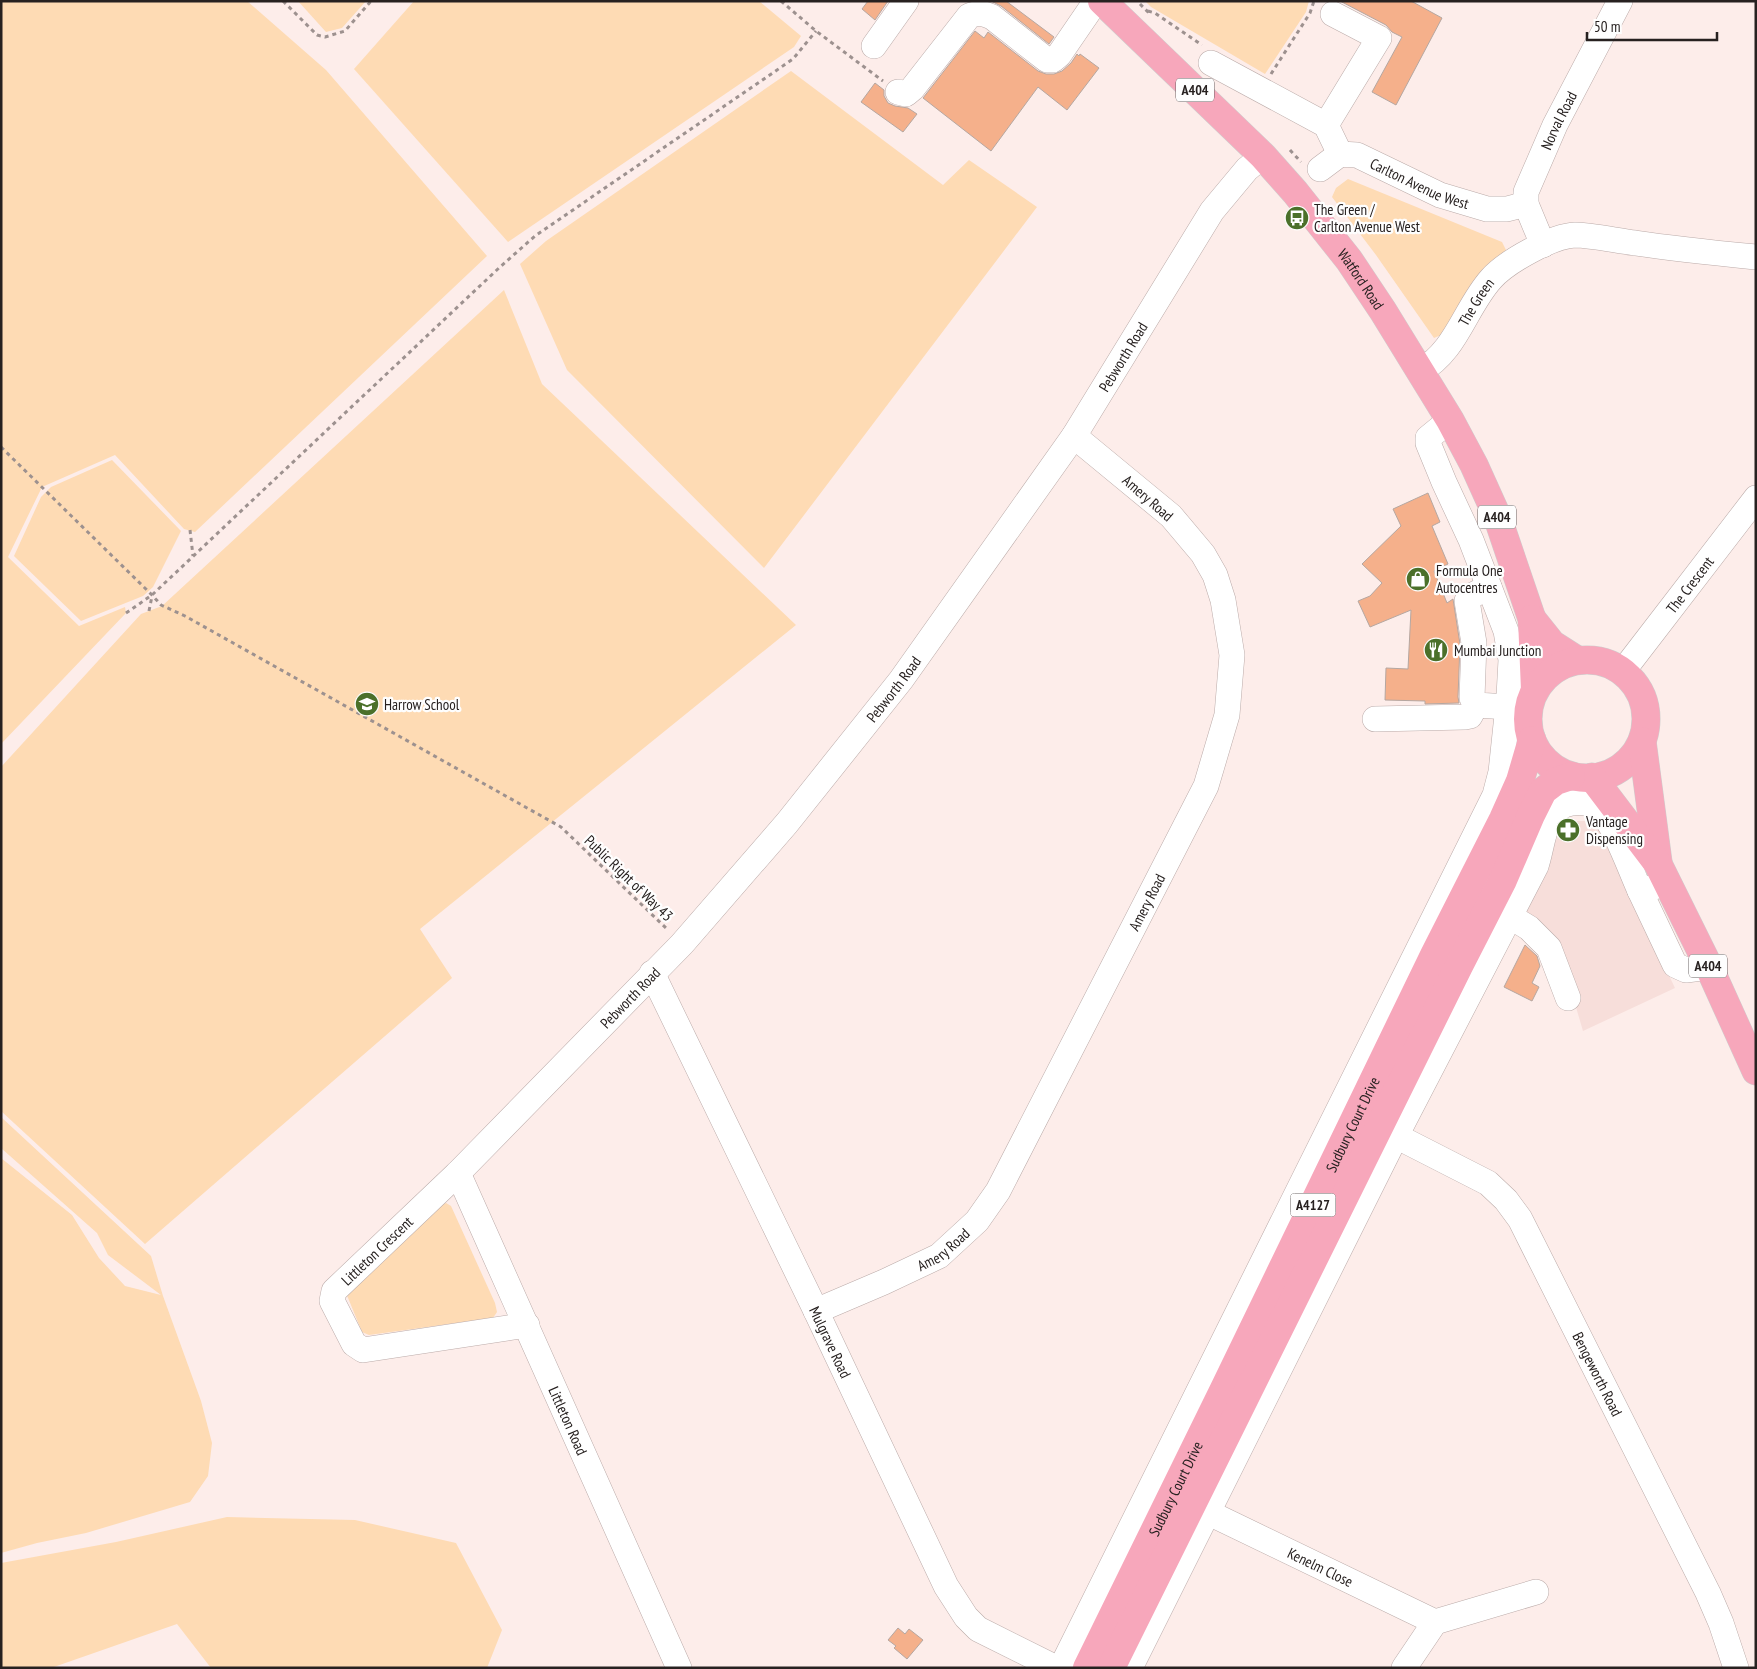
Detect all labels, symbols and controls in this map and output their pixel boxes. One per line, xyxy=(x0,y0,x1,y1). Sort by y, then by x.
scale bar xyxy=(1587,10,1717,42)
text: 50 m xyxy=(1594,17,1620,36)
road number: A404 xyxy=(1176,78,1214,102)
street label: Norval Road xyxy=(1536,88,1581,152)
street label: Carlton Avenue West xyxy=(1367,153,1471,213)
place label: The Green / Carlton Avenue West xyxy=(1314,200,1420,236)
bus stop icon: The Green / Carlton Avenue West xyxy=(1284,205,1310,231)
street label: Watford Road xyxy=(1334,245,1389,313)
street label: The Green xyxy=(1454,274,1498,329)
street label: Pebworth Road xyxy=(1094,318,1151,395)
street label: Amery Road xyxy=(1119,471,1177,525)
road number: A404 xyxy=(1478,506,1516,528)
street label: The Crescent xyxy=(1662,552,1717,617)
place label: Formula One Autocentres xyxy=(1436,561,1503,597)
shop icon: Formula One Autocentres xyxy=(1405,566,1431,592)
restaurant icon: Mumbai Junction xyxy=(1423,637,1449,663)
place label: Mumbai Junction xyxy=(1454,641,1541,660)
street label: Pebworth Road xyxy=(862,652,925,726)
school or university icon: Harrow School xyxy=(354,691,380,717)
place label: Harrow School xyxy=(384,695,460,714)
place label: Vantage Dispensing xyxy=(1585,812,1643,848)
pharmacy icon: Vantage Dispensing xyxy=(1555,817,1581,843)
street label: Public Right of Way 43 xyxy=(581,831,677,925)
street label: Amery Road xyxy=(1124,870,1169,934)
road number: A404 xyxy=(1689,954,1727,978)
street label: Pebworth Road xyxy=(596,963,664,1032)
street label: Sudbury Court Drive xyxy=(1321,1073,1383,1175)
road number: A4127 xyxy=(1290,1194,1336,1216)
street label: Littleton Crescent xyxy=(337,1212,416,1289)
street label: Amery Road xyxy=(914,1223,973,1275)
street label: Mulgrave Road xyxy=(806,1303,856,1381)
street label: Bengeworth Road xyxy=(1569,1329,1627,1419)
street label: Littleton Road xyxy=(545,1383,592,1458)
street label: Sudbury Court Drive xyxy=(1144,1438,1206,1539)
street label: Kenelm Close xyxy=(1285,1543,1356,1591)

